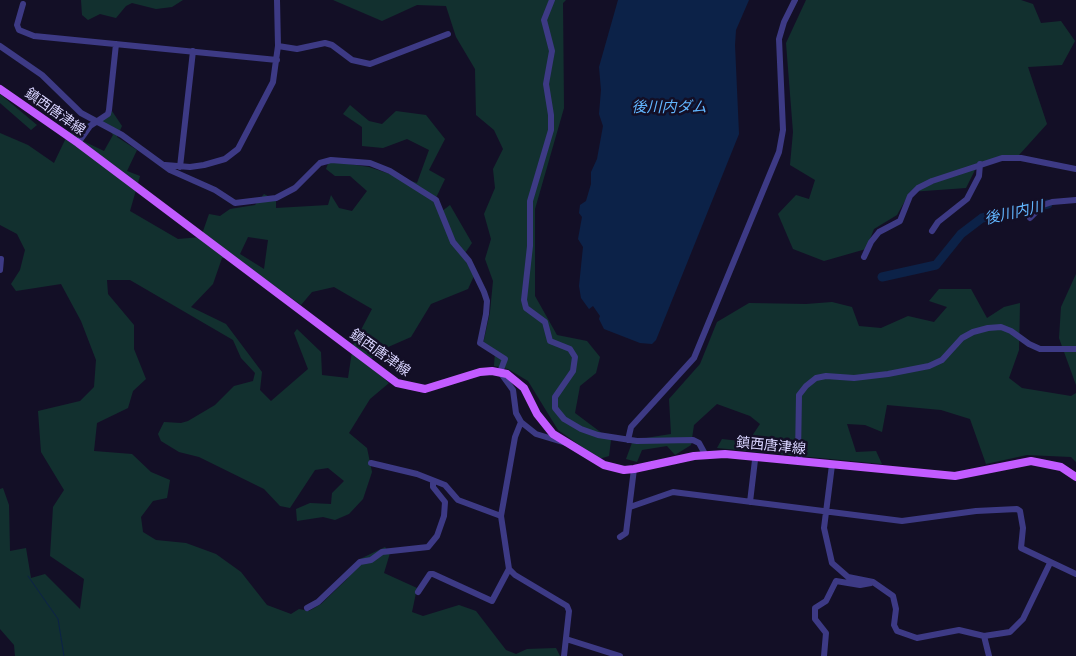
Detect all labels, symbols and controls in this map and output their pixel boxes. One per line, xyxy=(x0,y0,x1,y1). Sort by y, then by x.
street label: 鎮西唐津線 xyxy=(22,85,88,139)
water label: 後川内ダム xyxy=(632,99,706,117)
water label: 後川内川 xyxy=(983,197,1045,229)
street label: 鎮西唐津線 xyxy=(347,326,413,380)
street label: 鎮西唐津線 xyxy=(735,434,807,458)

